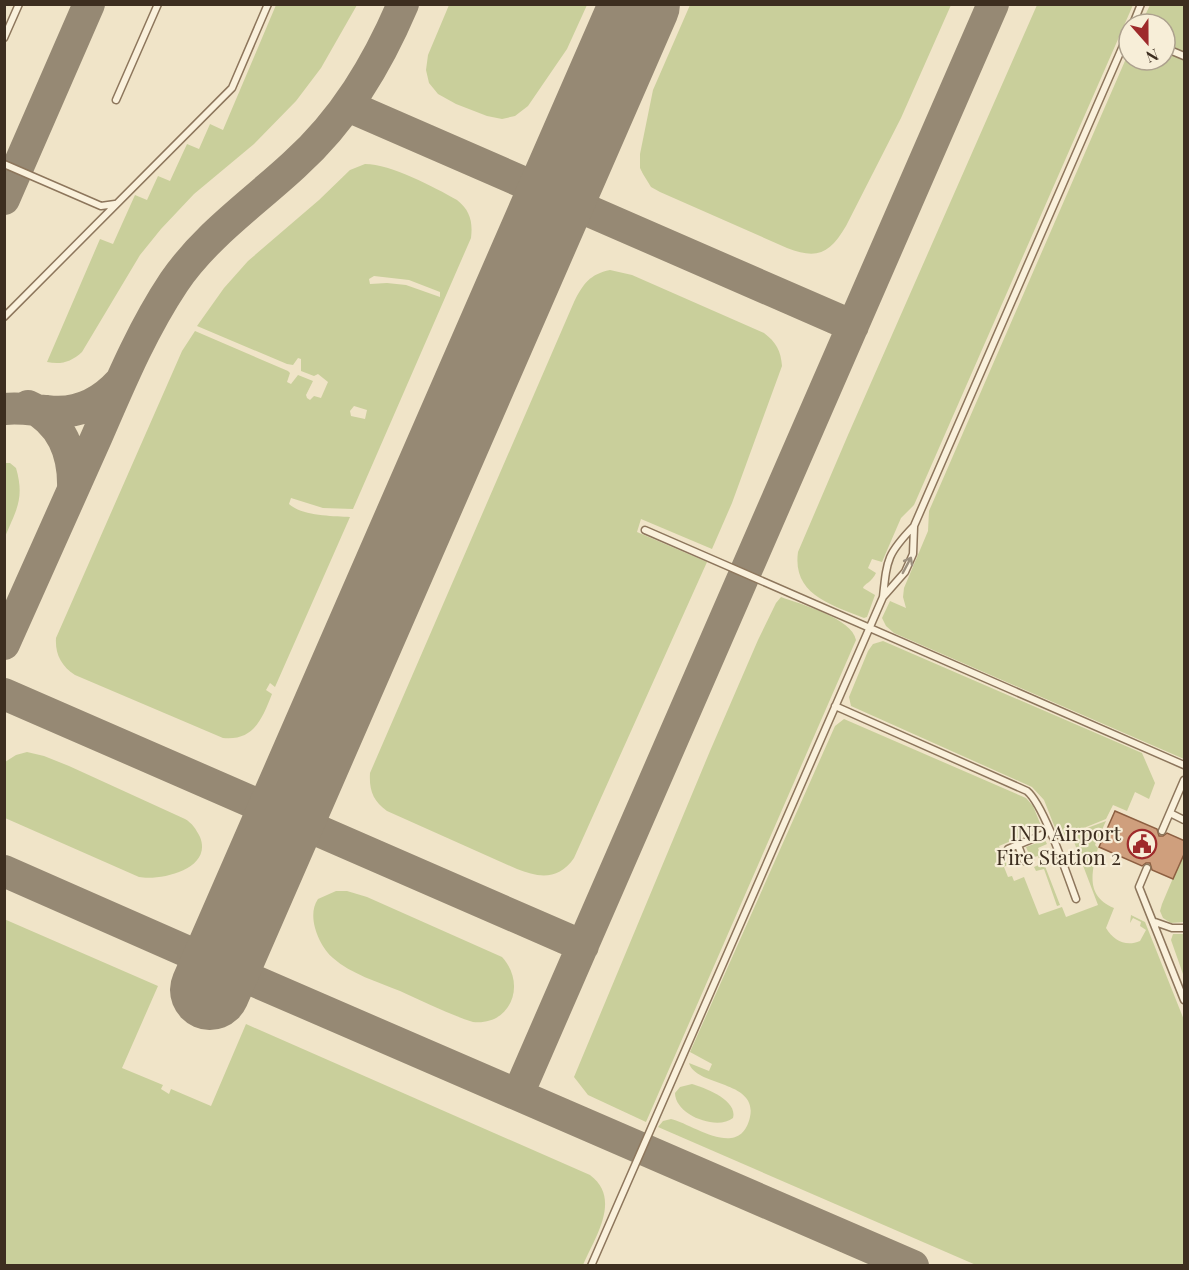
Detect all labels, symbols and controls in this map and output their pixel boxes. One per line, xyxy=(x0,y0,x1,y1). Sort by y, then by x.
north arrow xyxy=(1117,12,1177,72)
text: N xyxy=(1143,45,1162,69)
one-way arrow xyxy=(901,557,913,574)
place label: IND Airport Fire Station 2 xyxy=(996,818,1122,870)
public building icon: IND Airport Fire Station 2 xyxy=(1126,828,1158,860)

